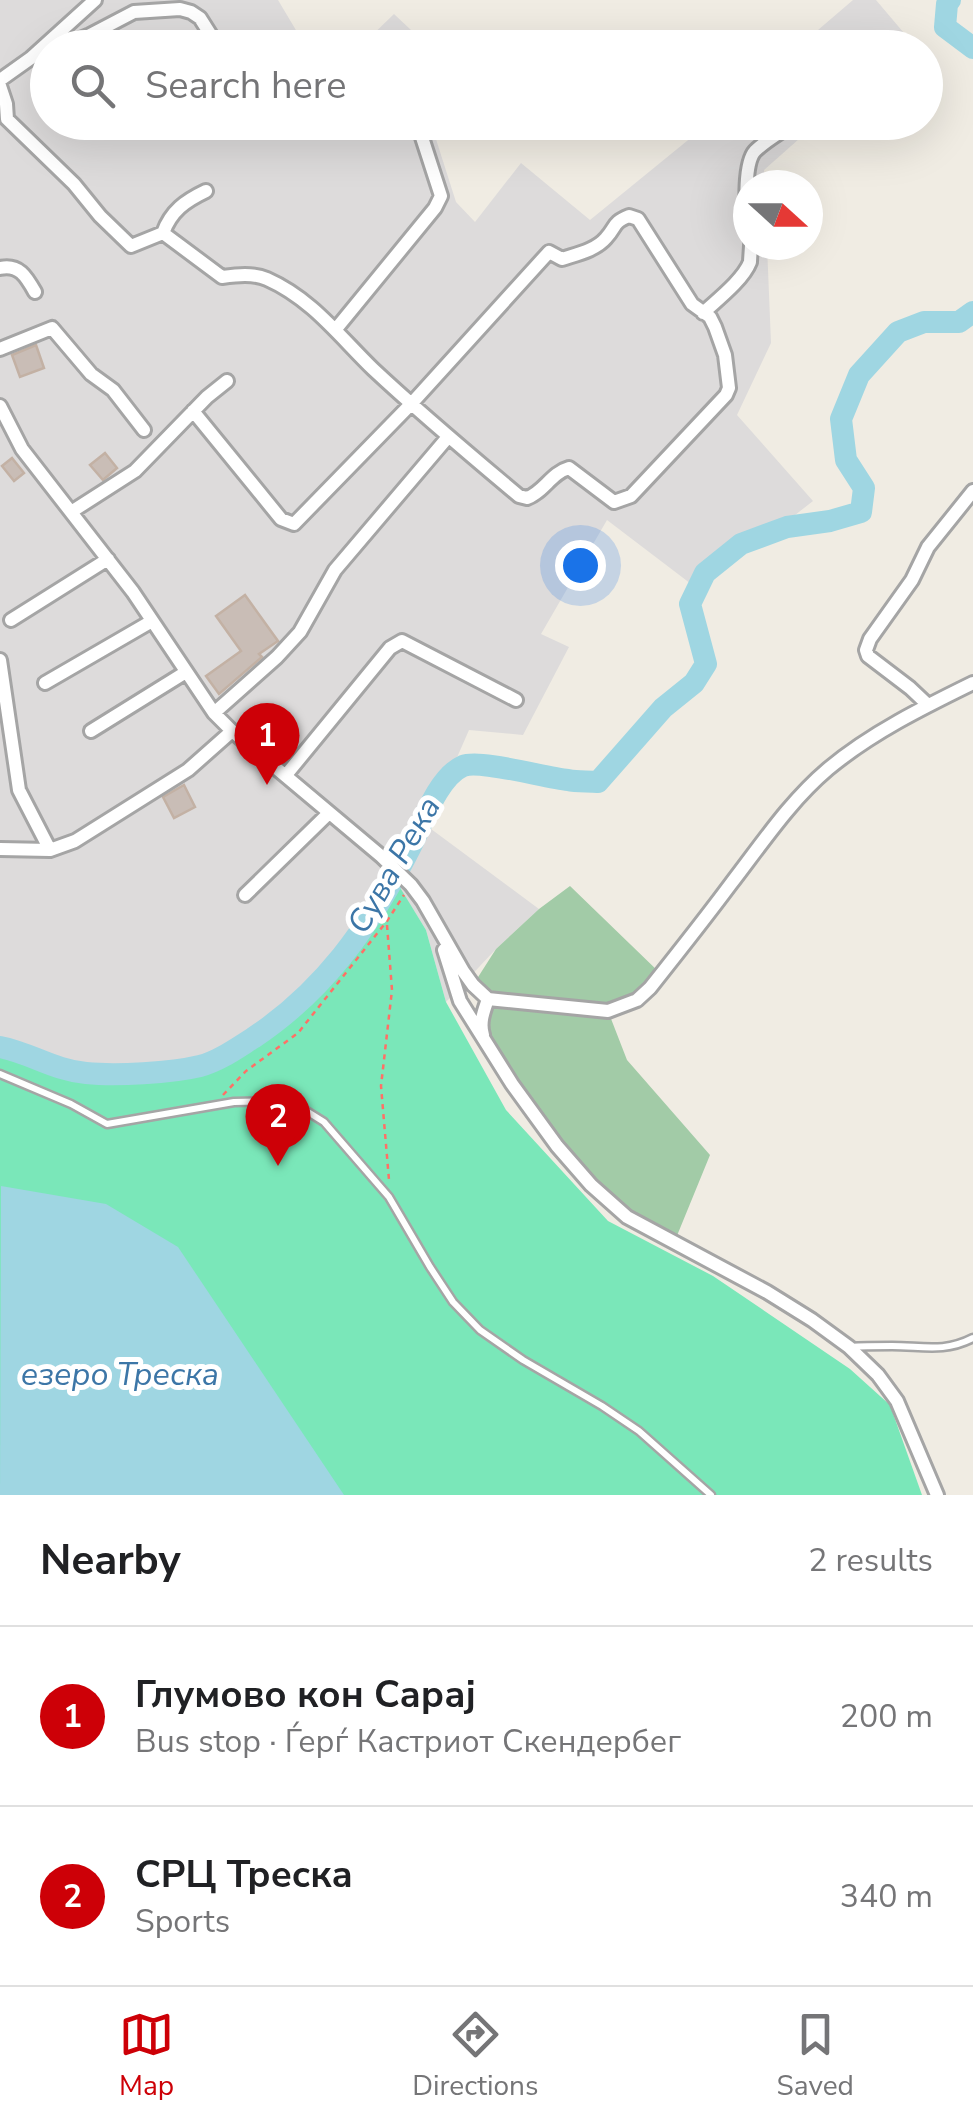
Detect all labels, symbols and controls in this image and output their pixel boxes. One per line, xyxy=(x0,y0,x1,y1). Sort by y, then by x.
search box xyxy=(30,30,943,140)
icon: search xyxy=(65,58,120,113)
text: Search here xyxy=(145,60,346,111)
north arrow xyxy=(733,170,823,260)
your location xyxy=(555,540,606,591)
pin: 1 xyxy=(234,702,300,785)
water label: Сува Река xyxy=(337,788,451,942)
pin: 2 xyxy=(246,1084,310,1166)
water label: езеро Треска xyxy=(21,1353,219,1396)
text: Nearby xyxy=(40,1532,181,1589)
text: 2 results xyxy=(808,1539,933,1582)
text: Глумово кон Сарај xyxy=(135,1669,476,1720)
text: 1 xyxy=(63,1695,82,1738)
text: 200 m xyxy=(840,1695,933,1738)
text: Bus stop · Ѓерѓ Кастриот Скендербег xyxy=(135,1720,681,1763)
text: СРЦ Треска xyxy=(135,1849,353,1900)
text: 2 xyxy=(63,1875,82,1918)
text: 340 m xyxy=(840,1875,933,1918)
text: Sports xyxy=(135,1900,230,1943)
tab: Map xyxy=(119,2007,174,2105)
tab: Directions xyxy=(412,2007,538,2105)
tab: Saved xyxy=(777,2007,854,2105)

